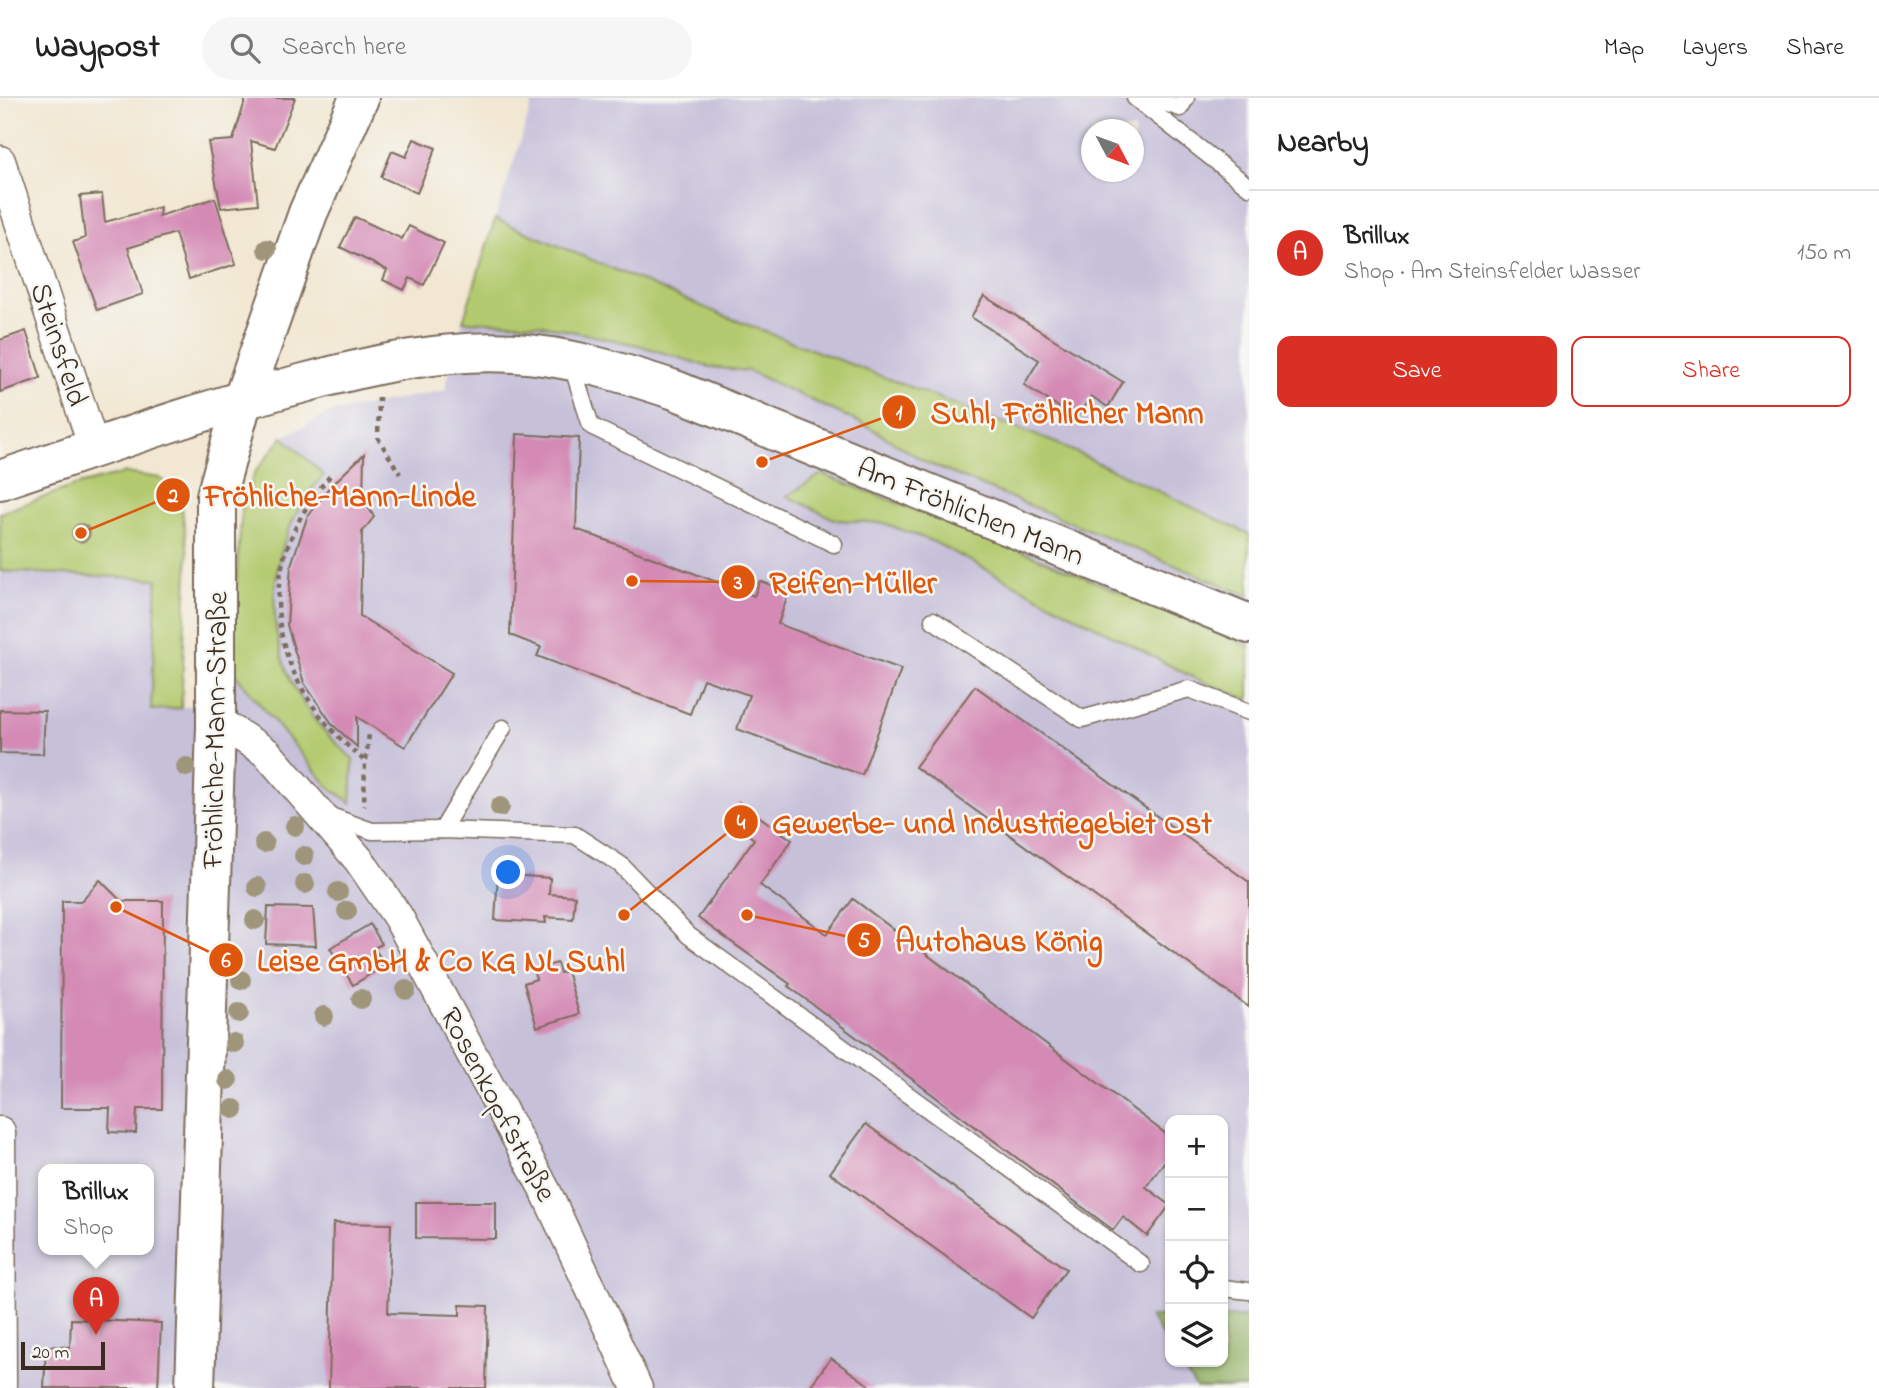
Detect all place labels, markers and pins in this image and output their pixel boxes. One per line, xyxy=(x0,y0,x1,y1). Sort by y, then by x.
callout: Suhl, Fröhlicher Mann xyxy=(881,386,1217,439)
callout: Fröhliche-Mann-Linde xyxy=(155,468,490,521)
callout: Reifen-Müller xyxy=(720,555,950,608)
callout: Gewerbe- und Industriegebiet Ost xyxy=(723,795,1226,848)
callout: Autohaus König xyxy=(847,913,1117,966)
callout: Leise GmbH & Co KG NL Suhl xyxy=(208,933,639,986)
pin: A xyxy=(73,1277,119,1335)

